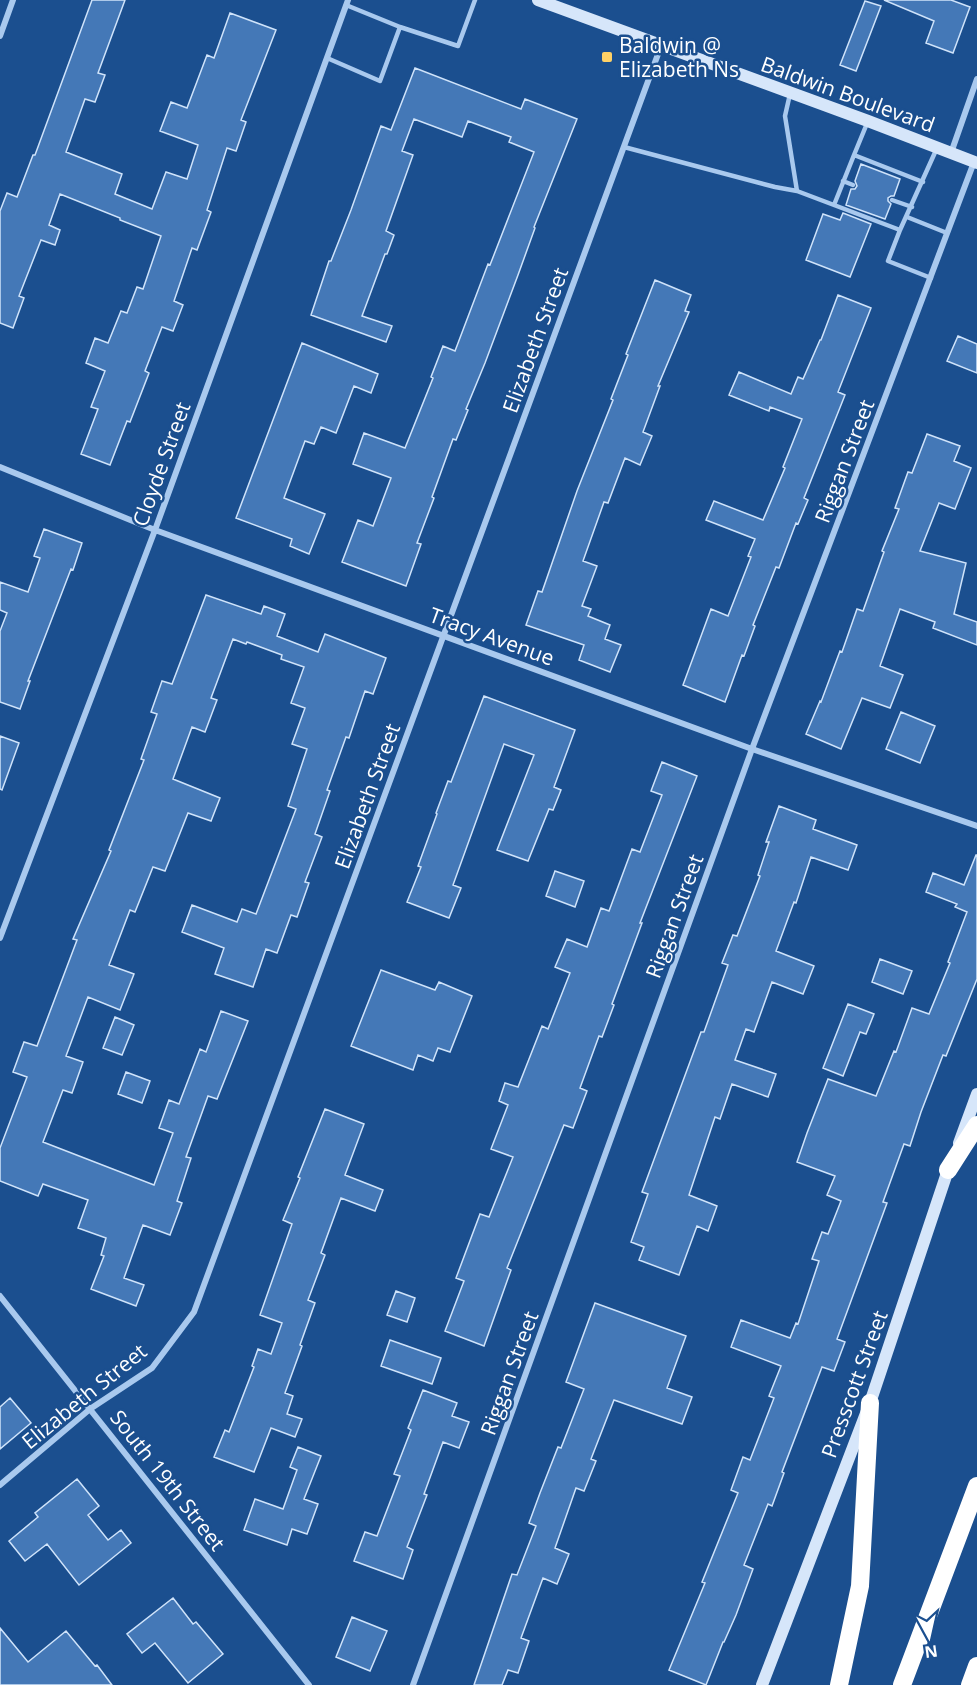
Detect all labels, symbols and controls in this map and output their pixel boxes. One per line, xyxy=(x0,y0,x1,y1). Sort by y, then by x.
place label: Baldwin @ Elizabeth Ns xyxy=(619,31,739,83)
marker: Baldwin @ Elizabeth Ns xyxy=(600,50,614,64)
street label: Baldwin Boulevard xyxy=(757,50,939,138)
street label: Elizabeth Street xyxy=(496,263,574,417)
street label: Riggan Street xyxy=(808,395,880,527)
street label: Cloyde Street xyxy=(126,398,196,530)
street label: Tracy Avenue xyxy=(426,600,558,672)
street label: Elizabeth Street xyxy=(328,719,406,873)
street label: Riggan Street xyxy=(639,850,709,982)
street label: Presscott Street xyxy=(814,1306,894,1462)
street label: Riggan Street xyxy=(474,1307,544,1439)
street label: Elizabeth Street xyxy=(16,1337,152,1455)
street label: South 19th Street xyxy=(104,1404,232,1556)
north arrow xyxy=(899,1607,959,1667)
text: N xyxy=(923,1640,939,1664)

